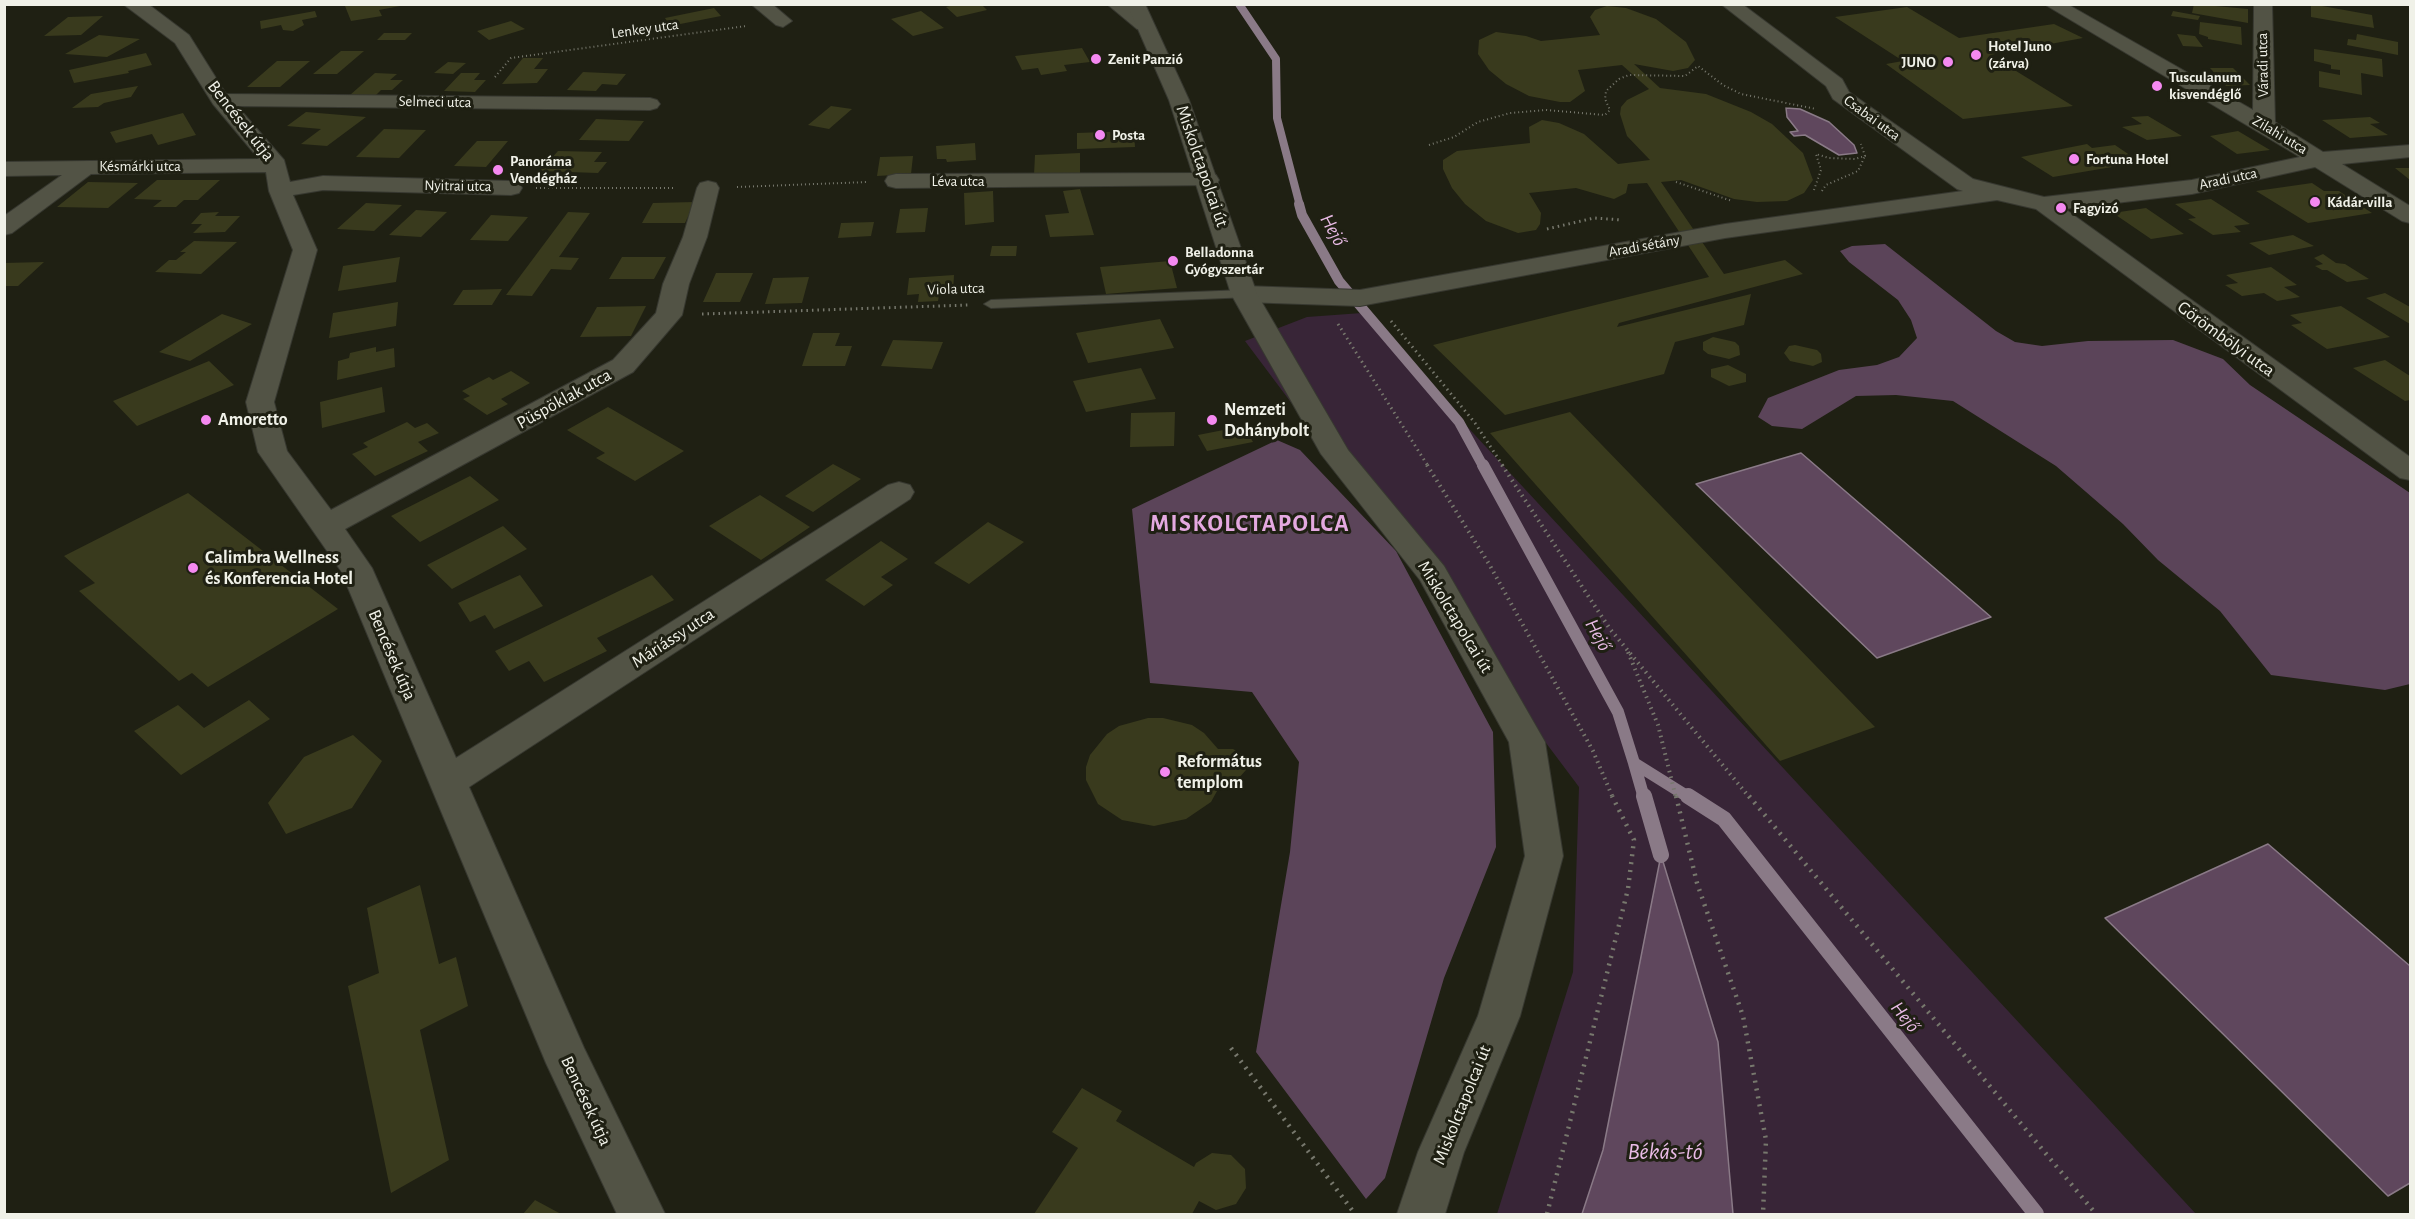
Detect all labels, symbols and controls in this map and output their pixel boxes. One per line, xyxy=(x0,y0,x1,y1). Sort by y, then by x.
street label: Lenkey utca xyxy=(610,15,680,43)
street label: Váradi utca xyxy=(2253,33,2273,97)
place label: Hotel Juno (zárva) xyxy=(1988,37,2052,72)
marker: Hotel Juno (zárva) xyxy=(1969,48,1983,62)
place label: Zenit Panzió xyxy=(1108,50,1183,68)
marker: Zenit Panzió xyxy=(1089,52,1103,66)
place label: JUNO xyxy=(1901,53,1936,71)
marker: JUNO xyxy=(1941,55,1955,69)
place label: Tusculanum kisvendéglő xyxy=(2169,68,2242,103)
street label: Bencések útja xyxy=(203,76,279,166)
marker: Tusculanum kisvendéglő xyxy=(2150,79,2164,93)
street label: Csabai utca xyxy=(1840,91,1904,145)
street label: Selmeci utca xyxy=(398,92,472,112)
street label: Miskolctapolcai út xyxy=(1171,102,1233,230)
street label: Zilahi utca xyxy=(2249,112,2311,158)
place label: Posta xyxy=(1112,126,1145,144)
marker: Posta xyxy=(1093,128,1107,142)
place label: Fortuna Hotel xyxy=(2086,150,2169,168)
place label: Panoráma Vendégház xyxy=(510,152,577,187)
marker: Fortuna Hotel xyxy=(2067,152,2081,166)
street label: Késmárki utca xyxy=(99,157,181,175)
marker: Panoráma Vendégház xyxy=(491,163,505,177)
street label: Aradi utca xyxy=(2197,164,2259,194)
street label: Léva utca xyxy=(931,172,985,190)
street label: Nyitrai utca xyxy=(424,176,492,196)
place label: Kádár-villa xyxy=(2327,193,2392,211)
marker: Kádár-villa xyxy=(2308,195,2322,209)
place label: Fagyizó xyxy=(2073,199,2119,217)
marker: Fagyizó xyxy=(2054,201,2068,215)
water label: Hejő xyxy=(1314,210,1352,250)
street label: Aradi sétány xyxy=(1607,231,1681,261)
place label: Belladonna Gyógyszertár xyxy=(1185,243,1264,278)
marker: Belladonna Gyógyszertár xyxy=(1166,254,1180,268)
street label: Viola utca xyxy=(927,279,985,299)
street label: Görömbölyi utca xyxy=(2173,296,2279,382)
street label: Püspöklak utca xyxy=(513,364,615,434)
place label: Nemzeti Dohánybolt xyxy=(1224,399,1309,442)
place label: Amoretto xyxy=(218,409,288,431)
marker: Amoretto xyxy=(199,413,213,427)
marker: Nemzeti Dohánybolt xyxy=(1205,413,1219,427)
district label: MISKOLCTAPOLCA xyxy=(1150,510,1350,538)
place label: Calimbra Wellness és Konferencia Hotel xyxy=(205,547,353,590)
street label: Miskolctapolcai út xyxy=(1413,557,1497,677)
marker: Calimbra Wellness és Konferencia Hotel xyxy=(186,561,200,575)
street label: Máriássy utca xyxy=(628,603,718,673)
street label: Bencések útja xyxy=(363,606,421,704)
water label: Hejő xyxy=(1579,615,1617,655)
place label: Református templom xyxy=(1177,751,1262,794)
marker: Református templom xyxy=(1158,765,1172,779)
water label: Hejő xyxy=(1885,997,1925,1037)
street label: Miskolctapolcai út xyxy=(1428,1042,1496,1168)
street label: Bencések útja xyxy=(556,1053,616,1149)
water label: Békás-tó xyxy=(1627,1138,1703,1166)

